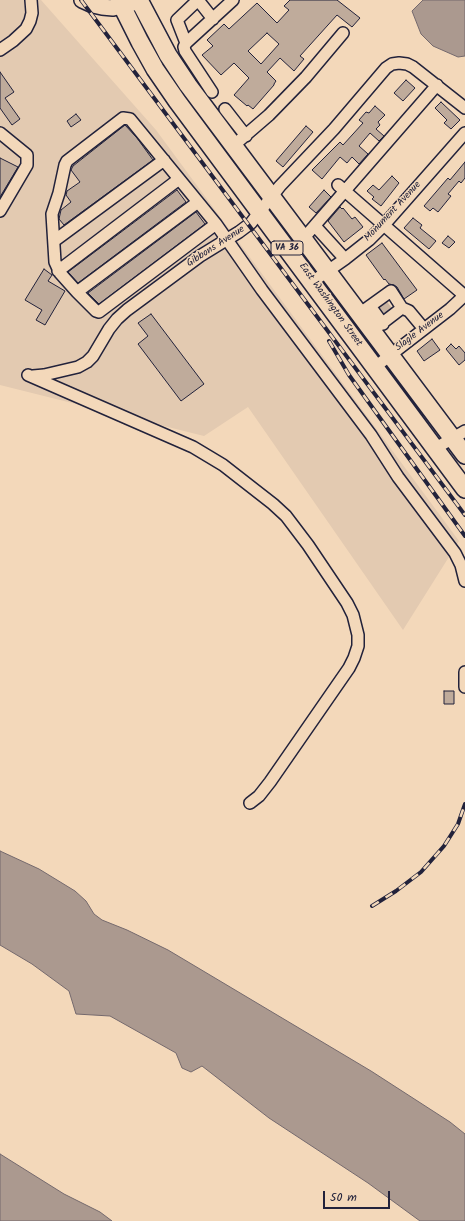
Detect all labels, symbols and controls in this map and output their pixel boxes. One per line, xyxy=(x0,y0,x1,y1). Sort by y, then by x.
street label: Monument Avenue xyxy=(362,180,424,244)
street label: Gibbons Avenue xyxy=(185,224,247,270)
road number: VA 36 xyxy=(271,241,303,255)
street label: East Washington Street xyxy=(296,261,364,349)
street label: Slagle Avenue xyxy=(393,310,447,354)
scale bar xyxy=(325,1183,392,1209)
text: 50 m xyxy=(330,1188,357,1207)

